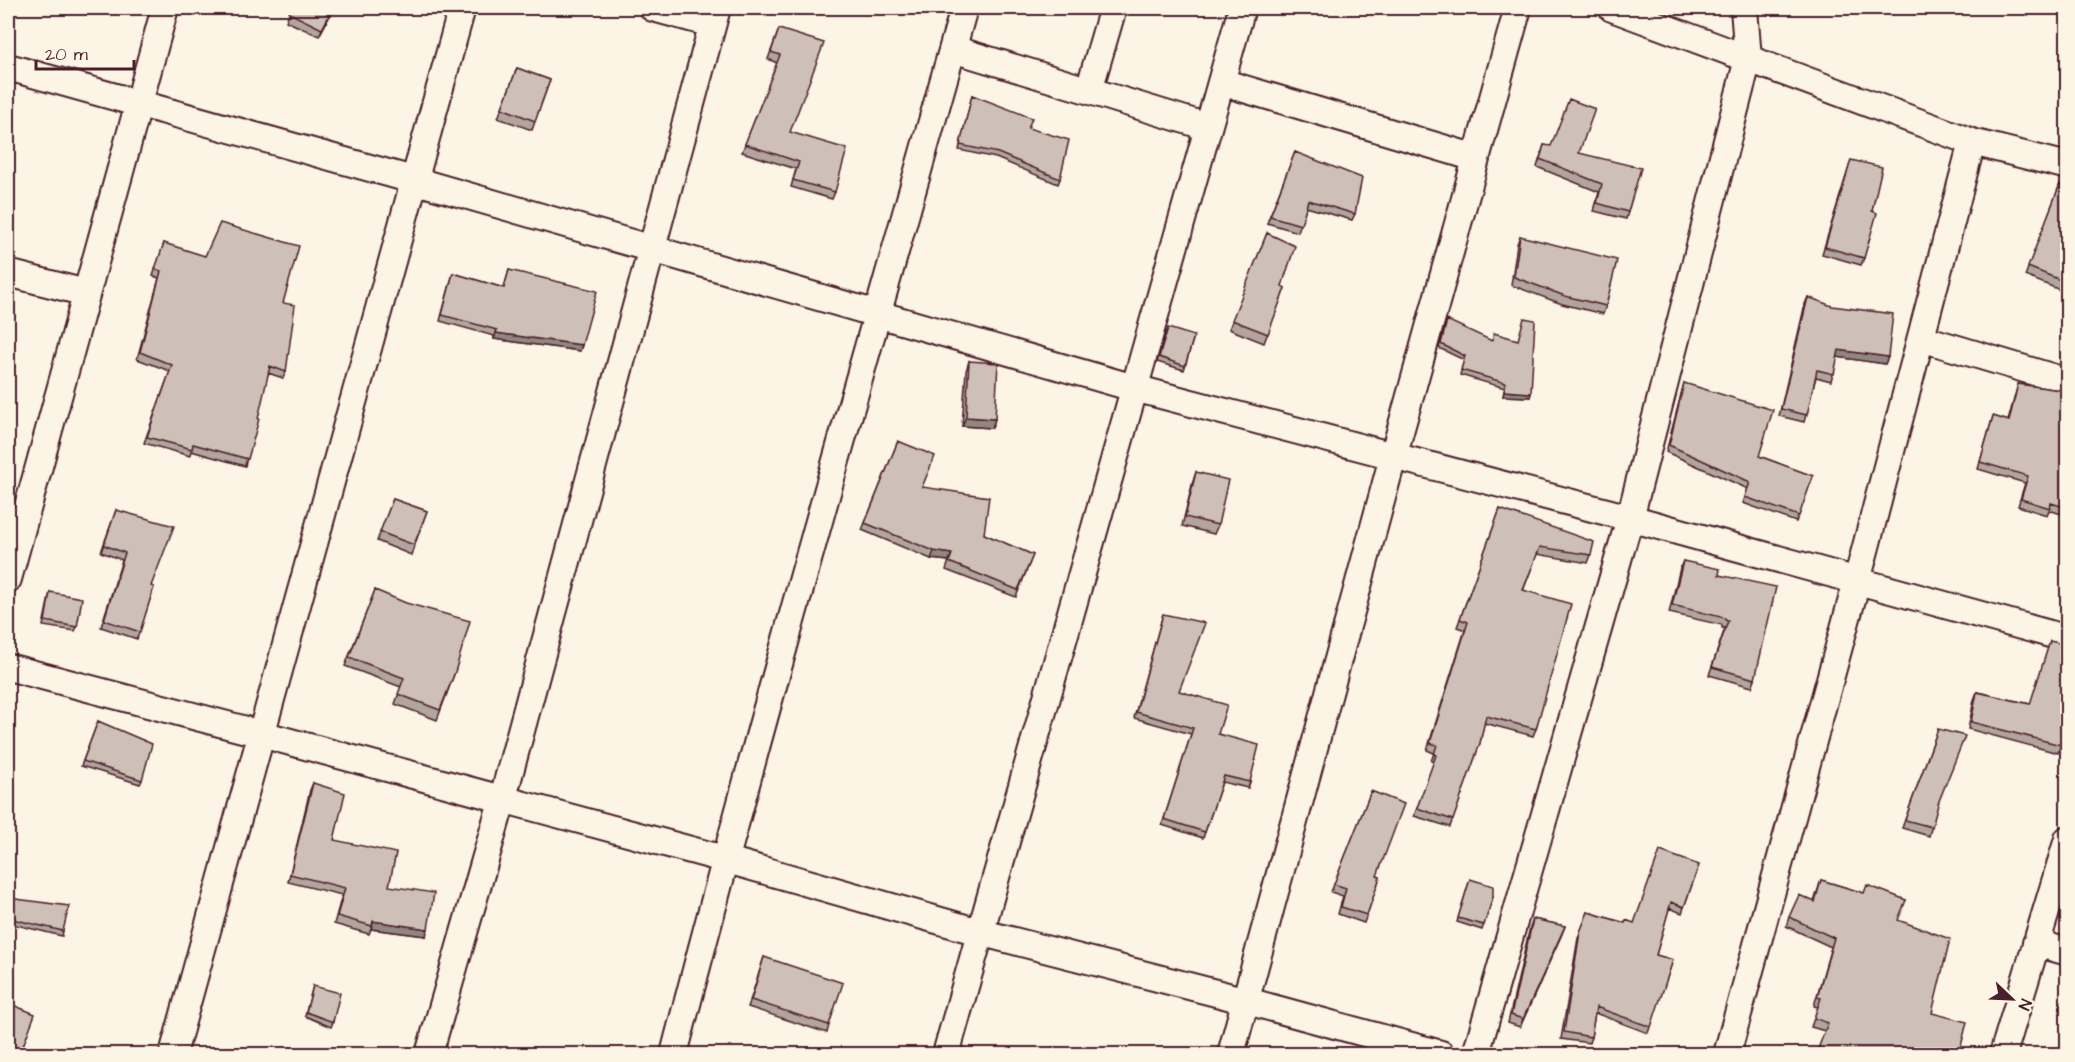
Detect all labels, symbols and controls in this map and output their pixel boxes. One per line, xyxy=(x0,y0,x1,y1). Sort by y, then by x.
scale bar xyxy=(36,33,134,71)
text: 20 m xyxy=(45,42,88,67)
north arrow xyxy=(1982,969,2042,1029)
text: N xyxy=(2013,996,2037,1013)

